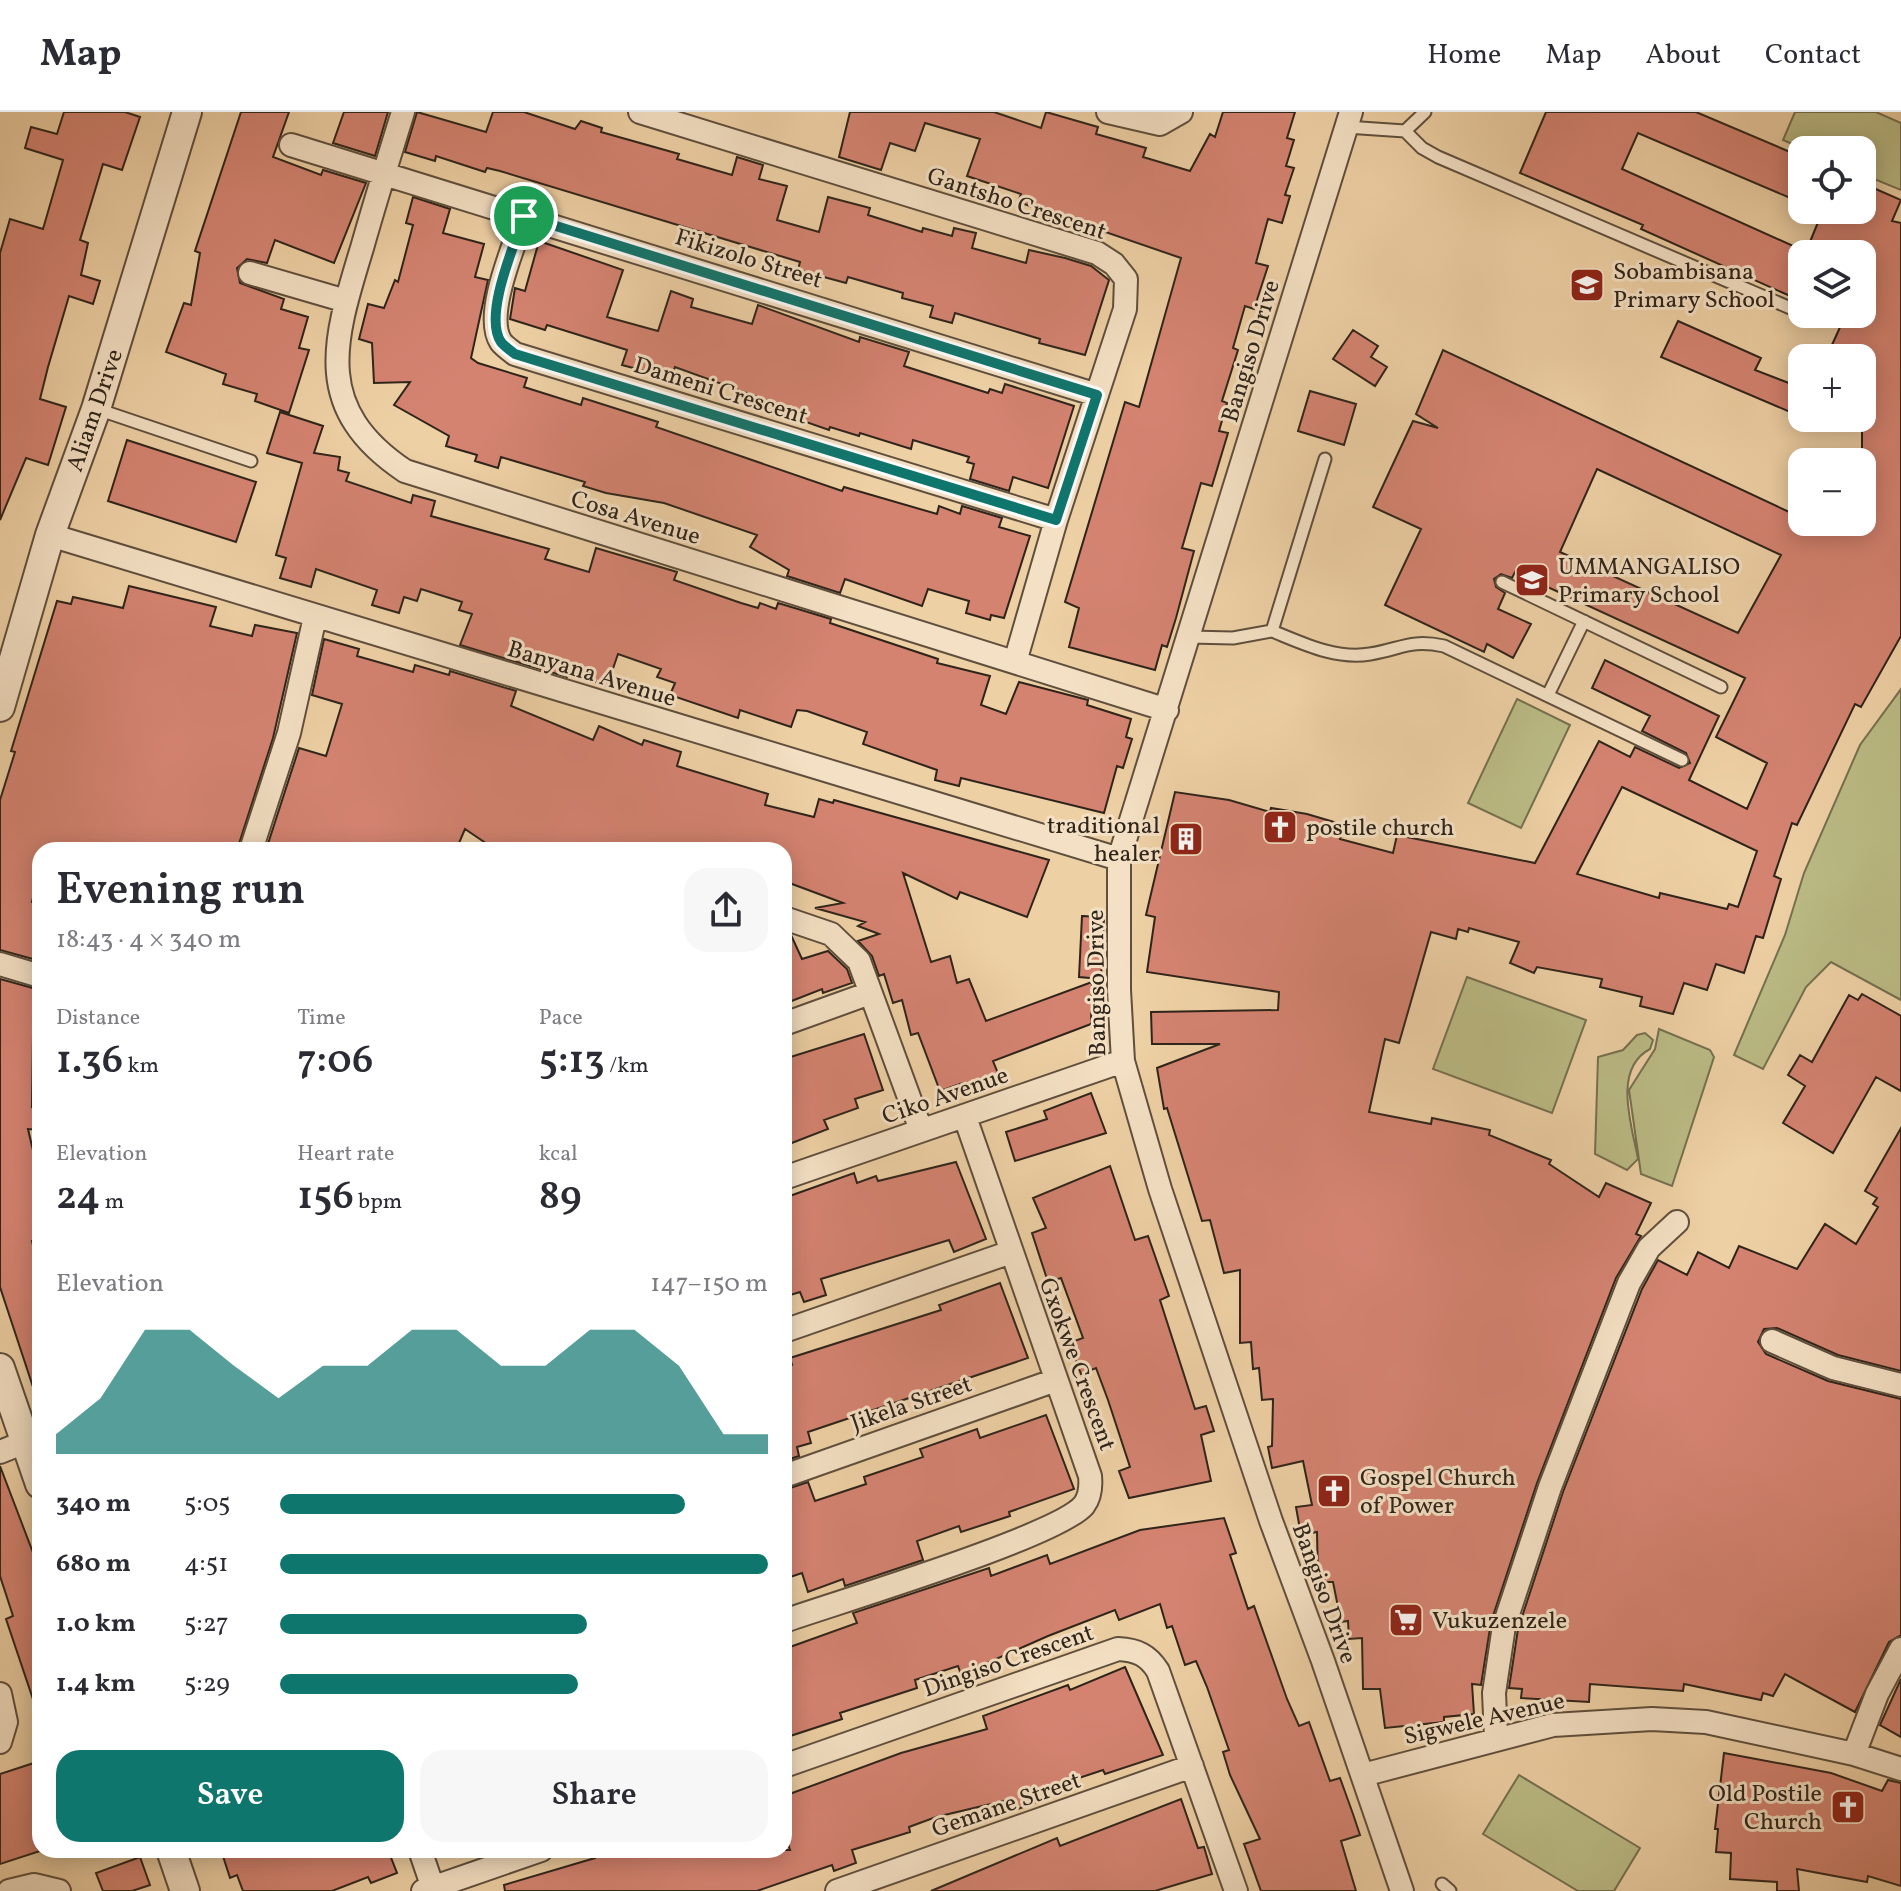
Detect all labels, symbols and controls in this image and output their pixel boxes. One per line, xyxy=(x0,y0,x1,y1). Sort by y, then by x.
text: Map xyxy=(40,29,121,82)
text: Home xyxy=(1427,36,1501,75)
text: Map xyxy=(1545,36,1601,75)
text: About xyxy=(1645,36,1721,75)
text: Contact xyxy=(1765,36,1861,75)
map controls xyxy=(1788,136,1876,536)
button: locate xyxy=(1788,136,1876,224)
street label: Gantsho Crescent xyxy=(922,160,1110,250)
pin xyxy=(490,182,558,250)
icon: arrive xyxy=(502,194,546,238)
street label: Fikizolo Street xyxy=(671,221,826,298)
button: layers xyxy=(1788,240,1876,328)
place label: Sobambisana Primary School xyxy=(1613,256,1775,318)
school or university icon: Sobambisana Primary School xyxy=(1568,266,1606,304)
street label: Bangiso Drive xyxy=(1214,276,1290,427)
button: + xyxy=(1788,344,1876,432)
street label: Aliam Drive xyxy=(59,345,133,477)
street label: Dameni Crescent xyxy=(629,349,812,435)
button: − xyxy=(1788,448,1876,536)
street label: Cosa Avenue xyxy=(566,483,704,555)
place label: UMMANGALISO Primary School xyxy=(1558,551,1740,613)
school or university icon: UMMANGALISO Primary School xyxy=(1513,561,1551,599)
street label: Banyana Avenue xyxy=(503,633,680,717)
church icon: postile church xyxy=(1261,808,1299,846)
place label: traditional healer xyxy=(1047,810,1160,872)
place label: postile church xyxy=(1306,812,1454,846)
building icon: traditional healer xyxy=(1167,820,1205,858)
text: Evening run xyxy=(56,861,305,922)
button: share xyxy=(684,868,768,952)
street label: Bangiso Drive xyxy=(1080,909,1116,1057)
text: 18:43 · 4 × 340 m xyxy=(56,922,241,958)
text: Distance xyxy=(56,1003,140,1034)
text: Time xyxy=(297,1003,346,1034)
text: Pace xyxy=(539,1003,583,1034)
text: 1.36 xyxy=(56,1034,123,1090)
text: 7:06 xyxy=(297,1034,373,1090)
text: 5:13 xyxy=(539,1034,605,1090)
text: km xyxy=(123,1051,159,1082)
text: /km xyxy=(605,1051,649,1082)
street label: Ciko Avenue xyxy=(878,1059,1013,1134)
text: Elevation xyxy=(56,1139,147,1170)
text: Heart rate xyxy=(297,1139,394,1170)
text: kcal xyxy=(539,1139,578,1170)
text: 24 xyxy=(56,1170,100,1226)
text: 156 xyxy=(297,1170,354,1226)
text: 89 xyxy=(539,1170,582,1226)
text: m xyxy=(100,1187,124,1218)
text: bpm xyxy=(354,1187,402,1218)
text: Elevation xyxy=(56,1266,164,1302)
text: 147–150 m xyxy=(650,1266,768,1302)
street label: Gxokwe Crescent xyxy=(1029,1273,1123,1456)
street label: Jikela Street xyxy=(847,1368,977,1441)
place label: Gospel Church of Power xyxy=(1360,1462,1516,1524)
church icon: Gospel Church of Power xyxy=(1315,1472,1353,1510)
text: 340 m xyxy=(56,1486,131,1522)
text: 5:05 xyxy=(184,1486,231,1522)
street label: Bangiso Drive xyxy=(1282,1519,1364,1669)
text: 680 m xyxy=(56,1546,131,1582)
text: 4:51 xyxy=(184,1546,228,1582)
supermarket icon: Vukuzenzele xyxy=(1387,1601,1425,1639)
place label: Vukuzenzele xyxy=(1432,1605,1567,1639)
text: 1.0 km xyxy=(56,1606,136,1642)
text: 5:27 xyxy=(184,1606,229,1642)
street label: Dingiso Crescent xyxy=(919,1617,1099,1707)
text: 1.4 km xyxy=(56,1666,136,1702)
text: 5:29 xyxy=(184,1666,230,1702)
street label: Sigwele Avenue xyxy=(1401,1685,1568,1755)
button: Save xyxy=(56,1750,404,1842)
button: Share xyxy=(420,1750,768,1842)
street label: Gemane Street xyxy=(928,1764,1086,1847)
place label: Old Postile Church xyxy=(1708,1778,1822,1840)
church icon: Old Postile Church xyxy=(1829,1788,1867,1826)

